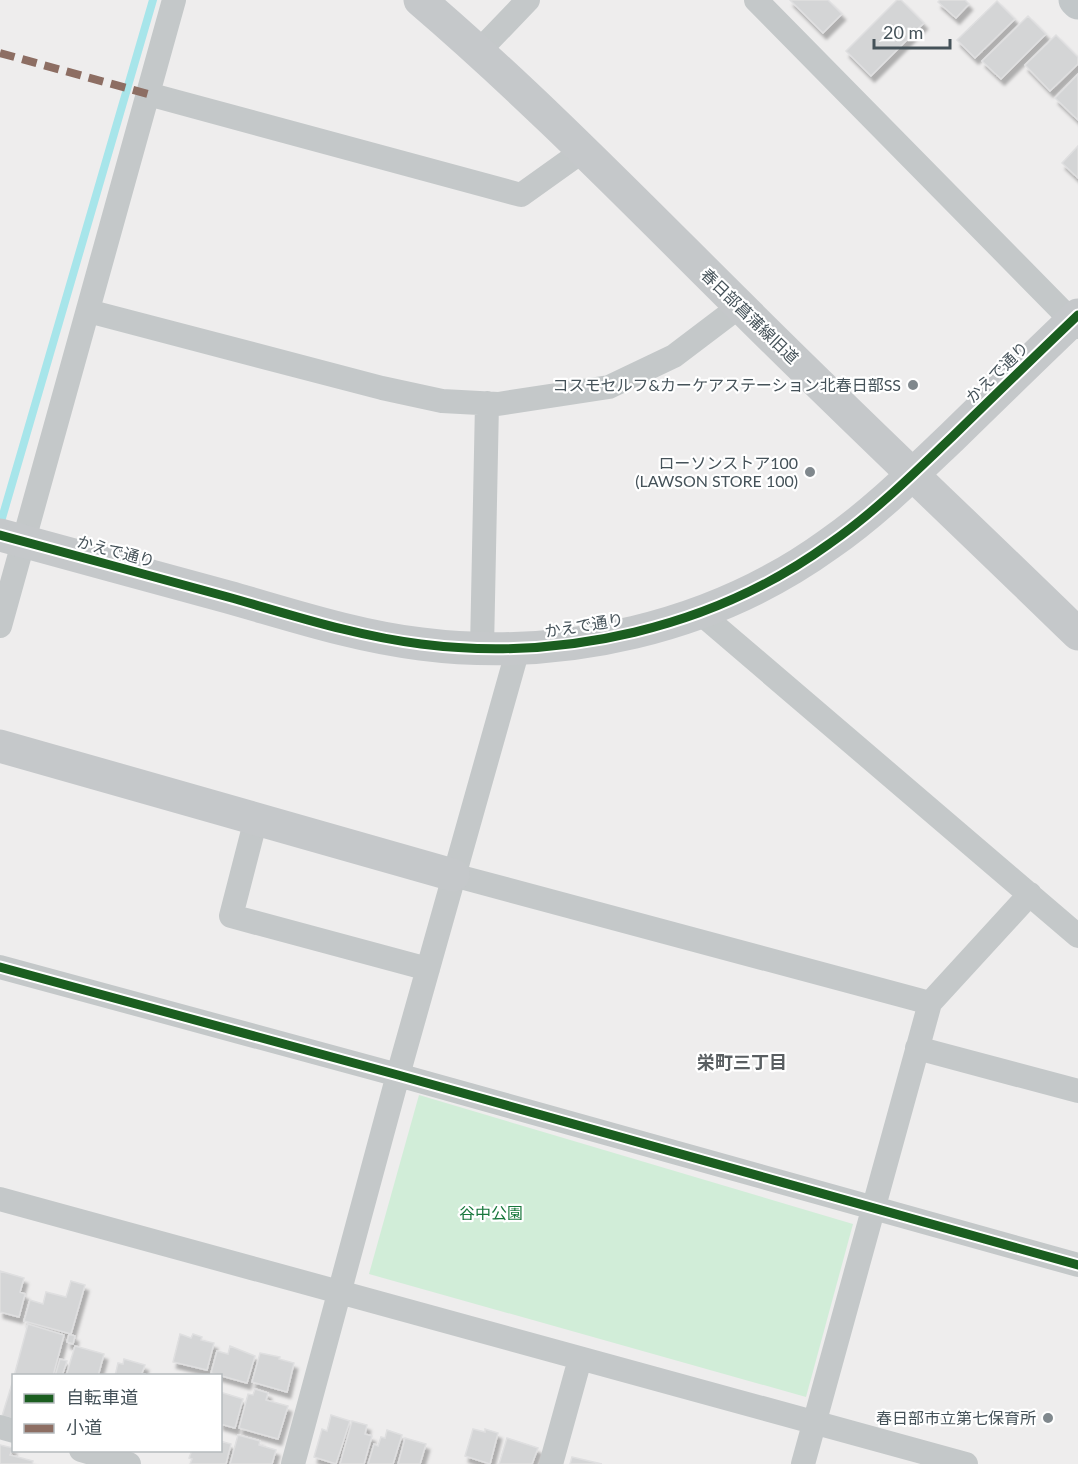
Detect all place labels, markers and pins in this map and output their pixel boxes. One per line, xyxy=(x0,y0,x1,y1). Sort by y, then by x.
place label: コスモセルフ&カーケアステーション北春日部SS xyxy=(553,375,901,394)
marker: コスモセルフ&カーケアステーション北春日部SS xyxy=(906,378,920,392)
place label: ローソンストア100 (LAWSON STORE 100) xyxy=(635,453,798,490)
marker: ローソンストア100 (LAWSON STORE 100) xyxy=(803,465,817,479)
place label: 春日部市立第七保育所 xyxy=(876,1408,1036,1427)
marker: 春日部市立第七保育所 xyxy=(1041,1411,1055,1425)

